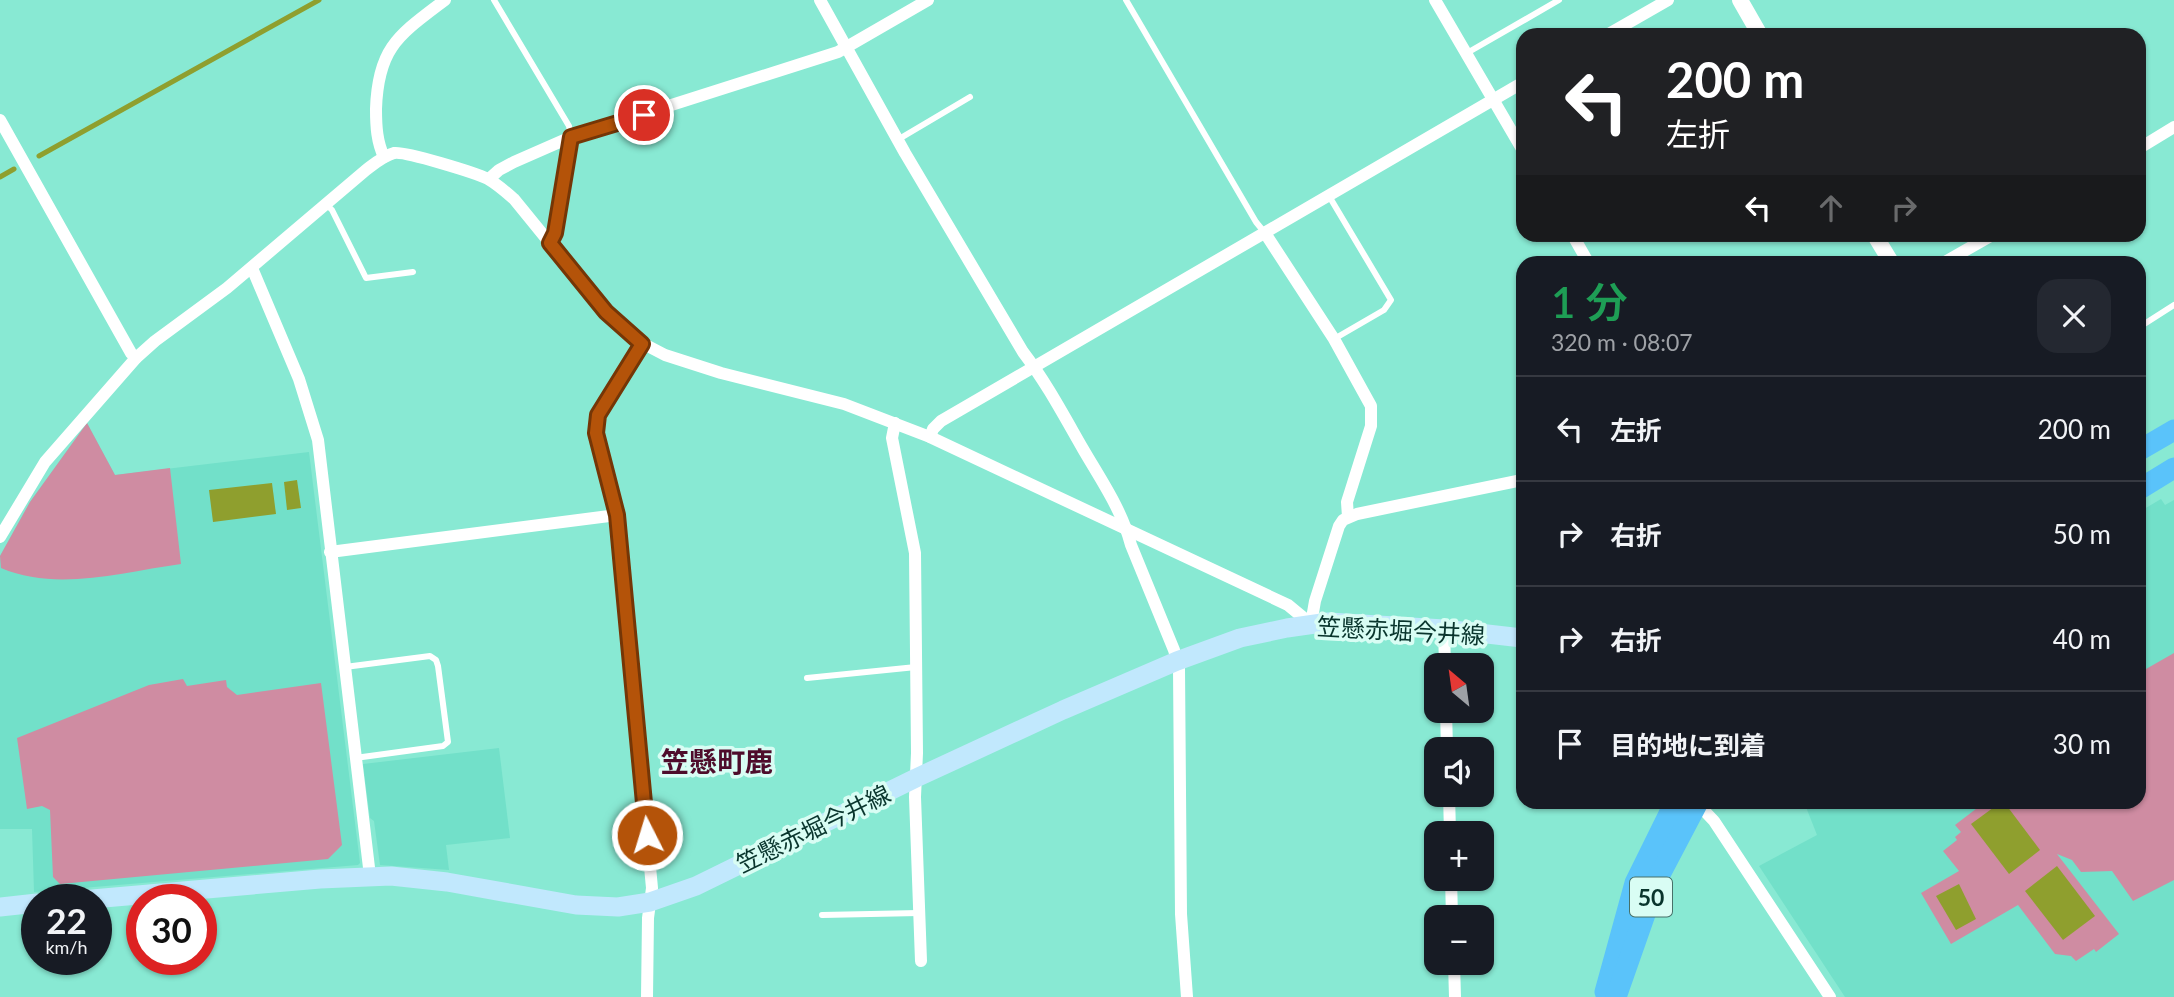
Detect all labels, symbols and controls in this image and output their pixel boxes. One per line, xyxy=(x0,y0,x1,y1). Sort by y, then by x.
text: 200 m xyxy=(1666,50,1804,108)
icon: left xyxy=(1551,56,1642,147)
pin xyxy=(614,85,674,145)
icon: arrive xyxy=(625,96,663,134)
text: 左折 xyxy=(1666,114,1730,153)
icon: left xyxy=(1739,189,1777,227)
icon: ahead xyxy=(1812,189,1850,227)
icon: right xyxy=(1885,189,1923,227)
text: 1 分 xyxy=(1551,277,1628,327)
button: close xyxy=(2037,279,2111,353)
text: 320 m · 08:07 xyxy=(1551,328,1693,356)
icon: left xyxy=(1551,410,1589,448)
text: 200 m xyxy=(2038,413,2111,445)
text: 左折 xyxy=(1610,414,1662,446)
icon: right xyxy=(1551,515,1589,553)
text: 50 m xyxy=(2053,518,2111,550)
text: 右折 xyxy=(1610,519,1662,551)
street label: 笠懸赤堀今井線 xyxy=(1316,611,1486,649)
icon: right xyxy=(1551,620,1589,658)
text: 40 m xyxy=(2053,623,2111,655)
text: 右折 xyxy=(1610,624,1662,656)
north arrow xyxy=(1424,653,1494,723)
map controls xyxy=(1424,653,1494,975)
icon: arrive xyxy=(1551,725,1589,763)
text: 30 m xyxy=(2053,728,2111,760)
text: 目的地に到着 xyxy=(1610,729,1766,761)
button: sound xyxy=(1424,737,1494,807)
district label: 笠懸町鹿 xyxy=(661,744,773,778)
street label: 笠懸赤堀今井線 xyxy=(731,778,895,878)
position arrow xyxy=(610,798,684,872)
button: + xyxy=(1424,821,1494,891)
road number: 50 xyxy=(1630,877,1672,916)
speed limit sign: 30 xyxy=(126,884,217,975)
text: 22 xyxy=(46,899,87,941)
button: − xyxy=(1424,905,1494,975)
text: km/h xyxy=(45,936,88,958)

